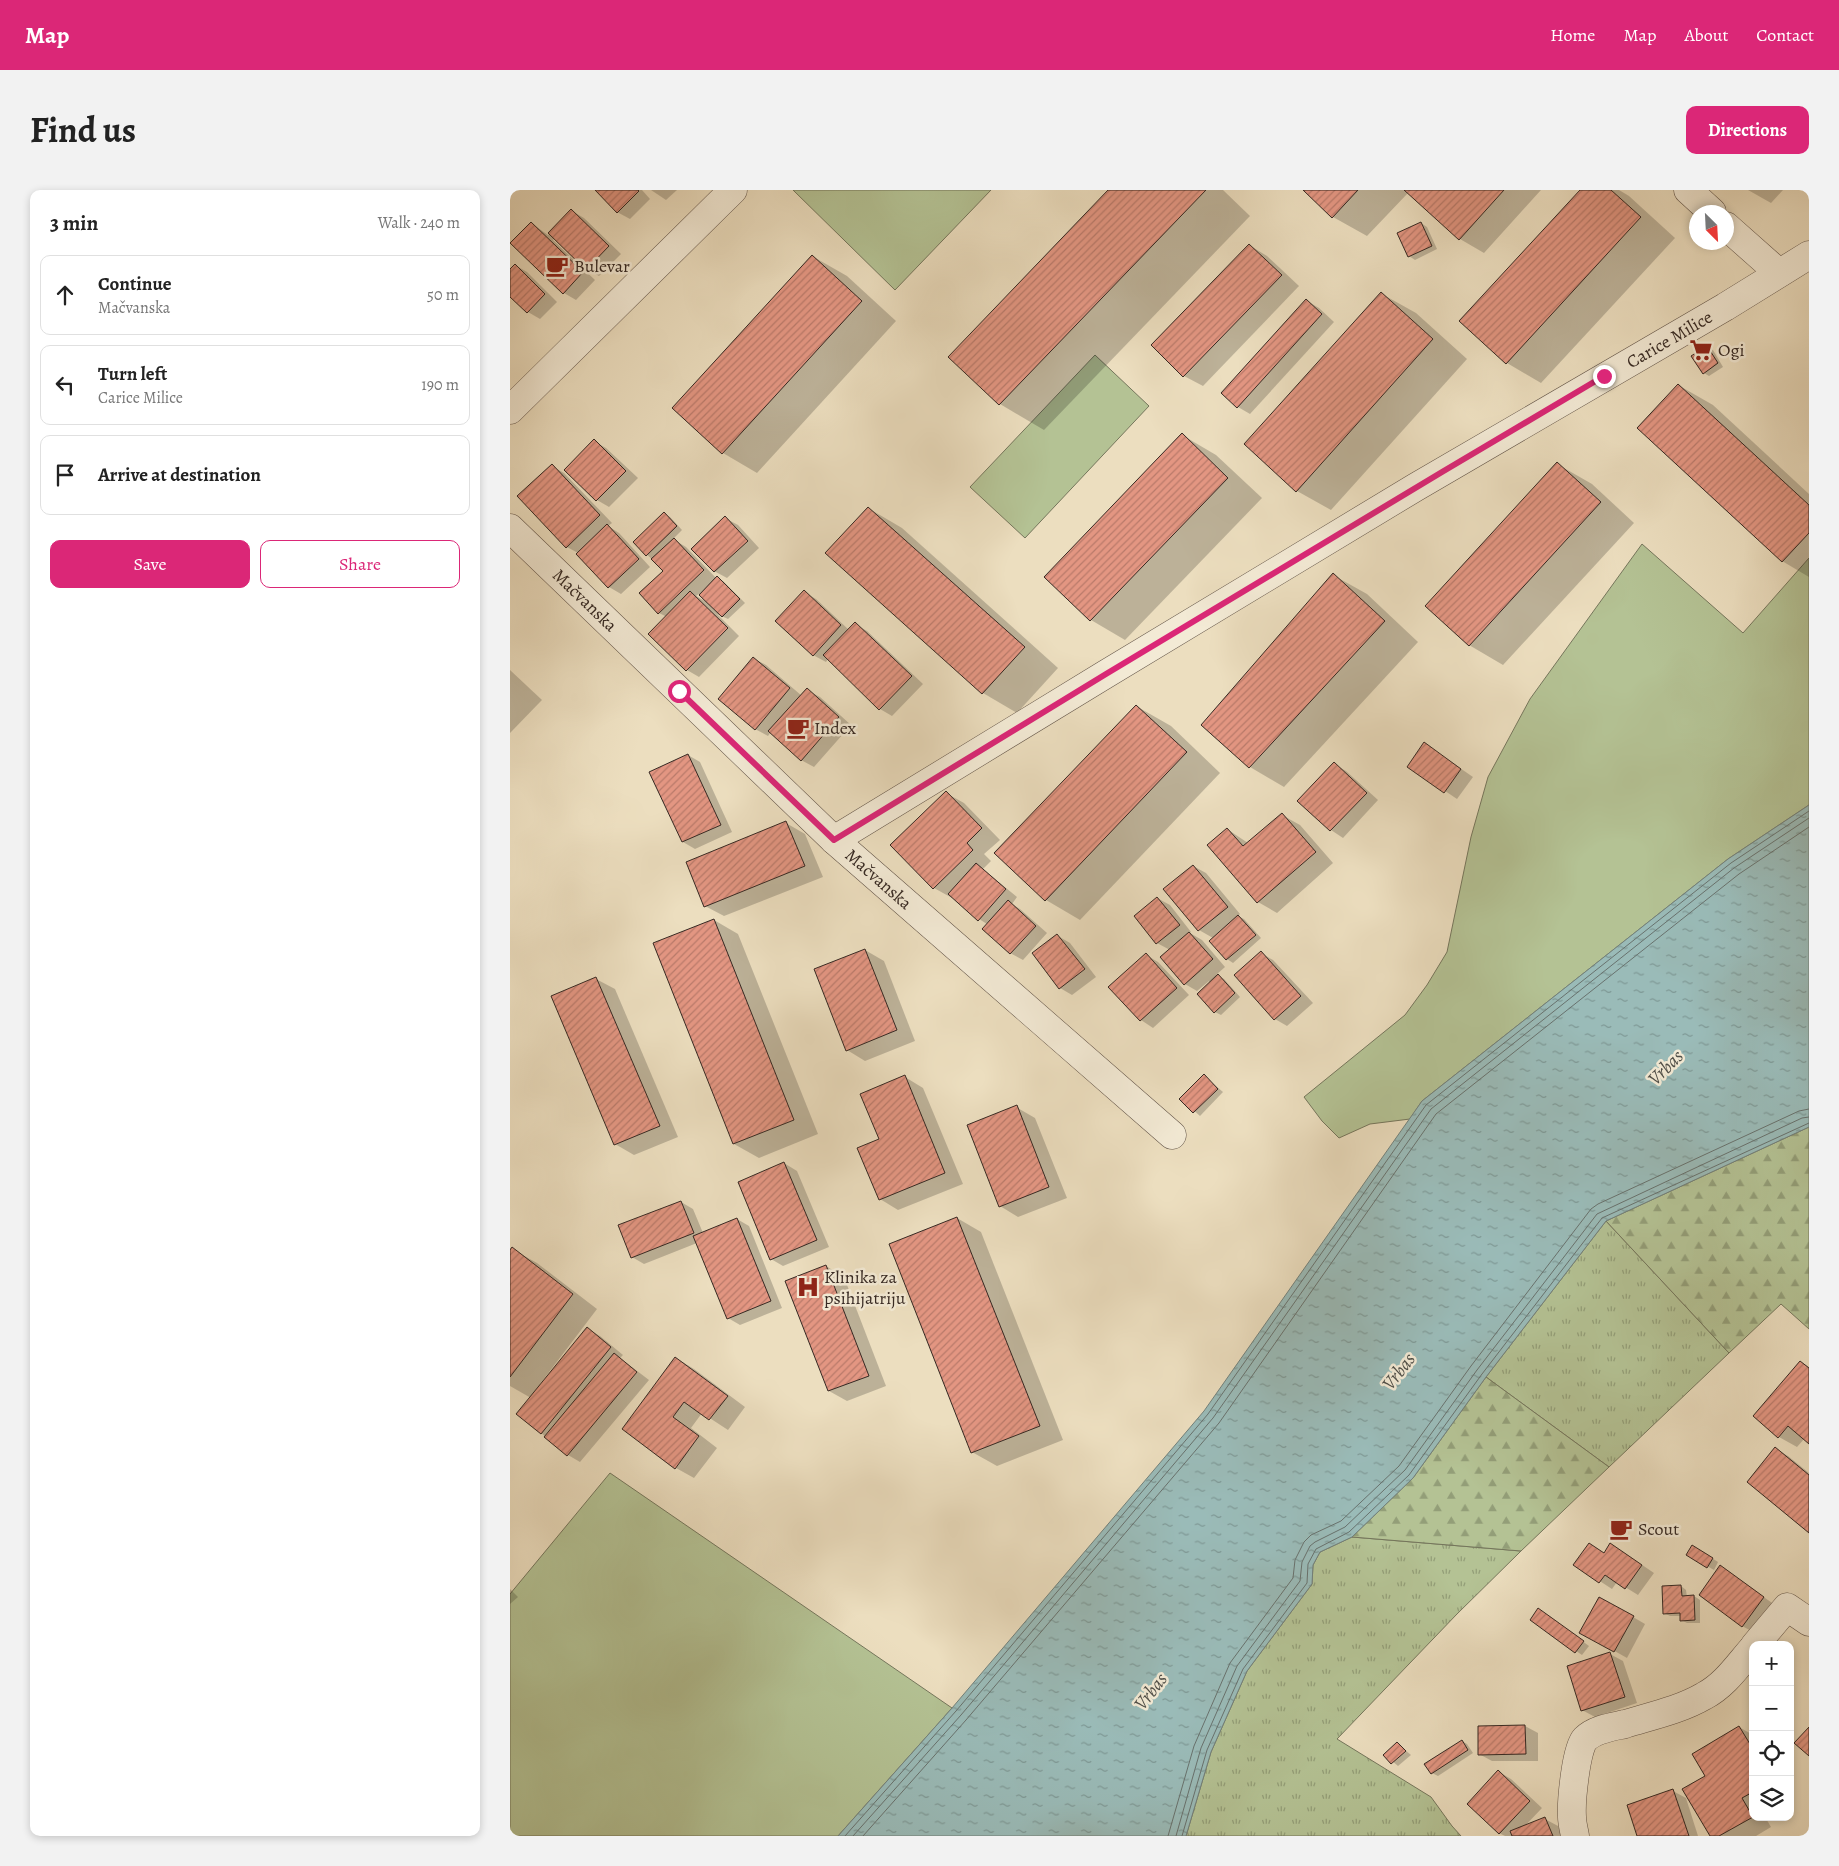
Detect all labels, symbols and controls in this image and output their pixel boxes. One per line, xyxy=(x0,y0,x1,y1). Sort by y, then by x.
text: Map xyxy=(25,19,69,51)
text: Home xyxy=(1550,23,1595,47)
text: Map xyxy=(1623,23,1656,47)
text: About xyxy=(1684,23,1728,47)
text: Contact xyxy=(1756,23,1814,47)
text: Find us xyxy=(30,106,136,154)
button: Directions xyxy=(1686,106,1809,154)
north arrow xyxy=(1689,205,1734,250)
text: 3 min xyxy=(50,209,98,237)
text: Walk · 240 m xyxy=(378,212,460,234)
cafe icon: Bulevar xyxy=(544,253,570,279)
place label: Bulevar xyxy=(574,254,630,278)
text: Continue xyxy=(98,271,172,297)
icon: ahead xyxy=(51,281,79,309)
text: 50 m xyxy=(427,284,459,306)
text: Mačvanska xyxy=(98,297,170,319)
street label: Carice Milice xyxy=(1622,305,1717,374)
supermarket icon: Ogi xyxy=(1688,337,1714,363)
place label: Ogi xyxy=(1718,338,1745,362)
text: Turn left xyxy=(98,361,167,387)
route end xyxy=(1593,365,1616,388)
icon: left xyxy=(51,371,79,399)
text: 190 m xyxy=(421,374,459,396)
text: Carice Milice xyxy=(98,387,183,409)
icon: arrive xyxy=(51,461,79,489)
text: Arrive at destination xyxy=(98,462,261,488)
button: Save xyxy=(50,540,250,588)
button: Share xyxy=(260,540,460,588)
street label: Mačvanska xyxy=(547,563,623,637)
route start xyxy=(668,680,691,703)
cafe icon: Index xyxy=(785,715,811,741)
place label: Index xyxy=(814,716,857,740)
street label: Mačvanska xyxy=(840,843,918,915)
water label: Vrbas xyxy=(1642,1044,1690,1091)
place label: Klinika za psihijatriju xyxy=(824,1265,906,1310)
hospital icon: Klinika za psihijatriju xyxy=(795,1274,821,1300)
water label: Vrbas xyxy=(1376,1347,1422,1396)
cafe icon: Scout xyxy=(1608,1516,1634,1542)
place label: Scout xyxy=(1638,1517,1679,1541)
map controls xyxy=(1749,1641,1794,1821)
button: + xyxy=(1749,1641,1794,1686)
water label: Vrbas xyxy=(1128,1667,1174,1716)
button: − xyxy=(1749,1686,1794,1731)
button: locate xyxy=(1749,1731,1794,1776)
button: layers xyxy=(1749,1776,1794,1821)

